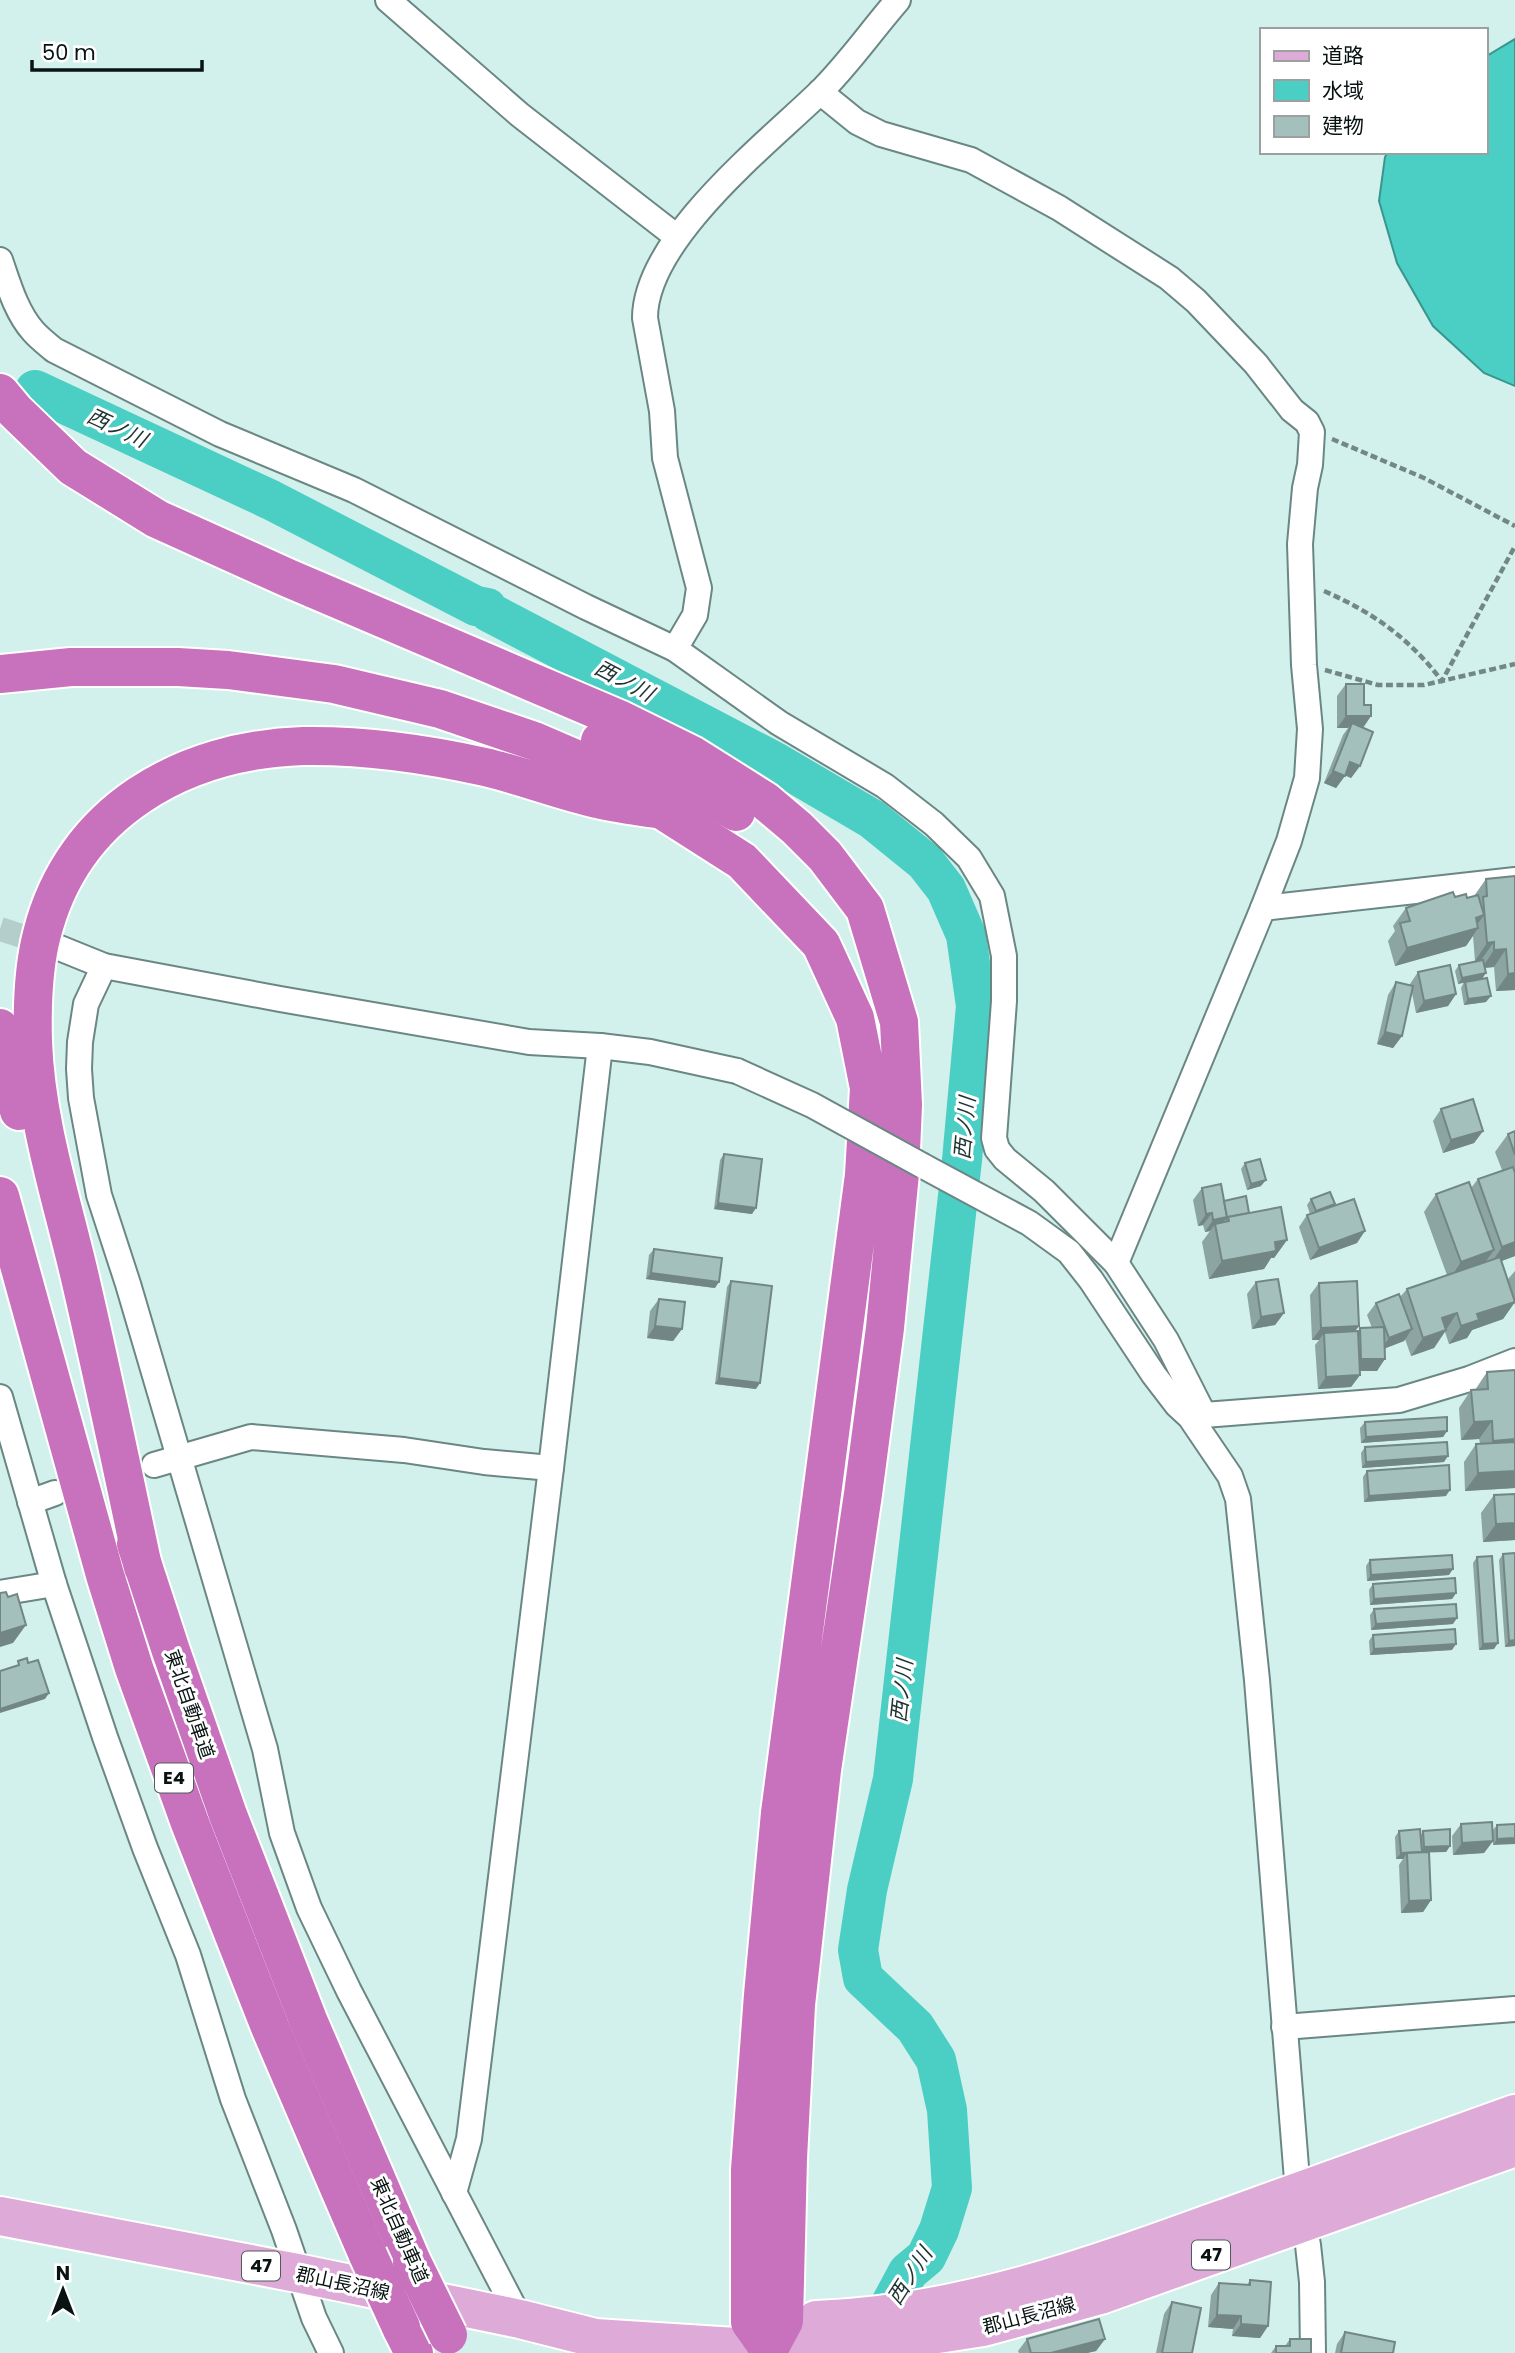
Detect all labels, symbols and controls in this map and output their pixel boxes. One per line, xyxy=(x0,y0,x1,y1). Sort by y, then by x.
scale bar xyxy=(32,28,201,72)
legend xyxy=(1260,28,1487,154)
text: 50 m xyxy=(42,38,96,67)
text: 道路 xyxy=(1322,41,1364,70)
text: 水域 xyxy=(1322,76,1364,105)
text: 建物 xyxy=(1322,111,1364,140)
water label: 西ノ川 xyxy=(83,401,154,455)
water label: 西ノ川 xyxy=(590,653,661,709)
water label: 西ノ川 xyxy=(947,1093,982,1161)
street label: 東北自動車道 xyxy=(158,1646,221,1762)
water label: 西ノ川 xyxy=(884,1656,919,1724)
road number: E4 xyxy=(155,1764,193,1792)
street label: 東北自動車道 xyxy=(364,2173,435,2288)
water label: 西ノ川 xyxy=(880,2240,940,2310)
road number: 47 xyxy=(1192,2241,1230,2270)
road number: 47 xyxy=(242,2252,280,2280)
north arrow xyxy=(28,2255,98,2325)
text: N xyxy=(56,2260,70,2287)
street label: 郡山長沼線 xyxy=(294,2260,392,2307)
street label: 郡山長沼線 xyxy=(980,2290,1079,2341)

